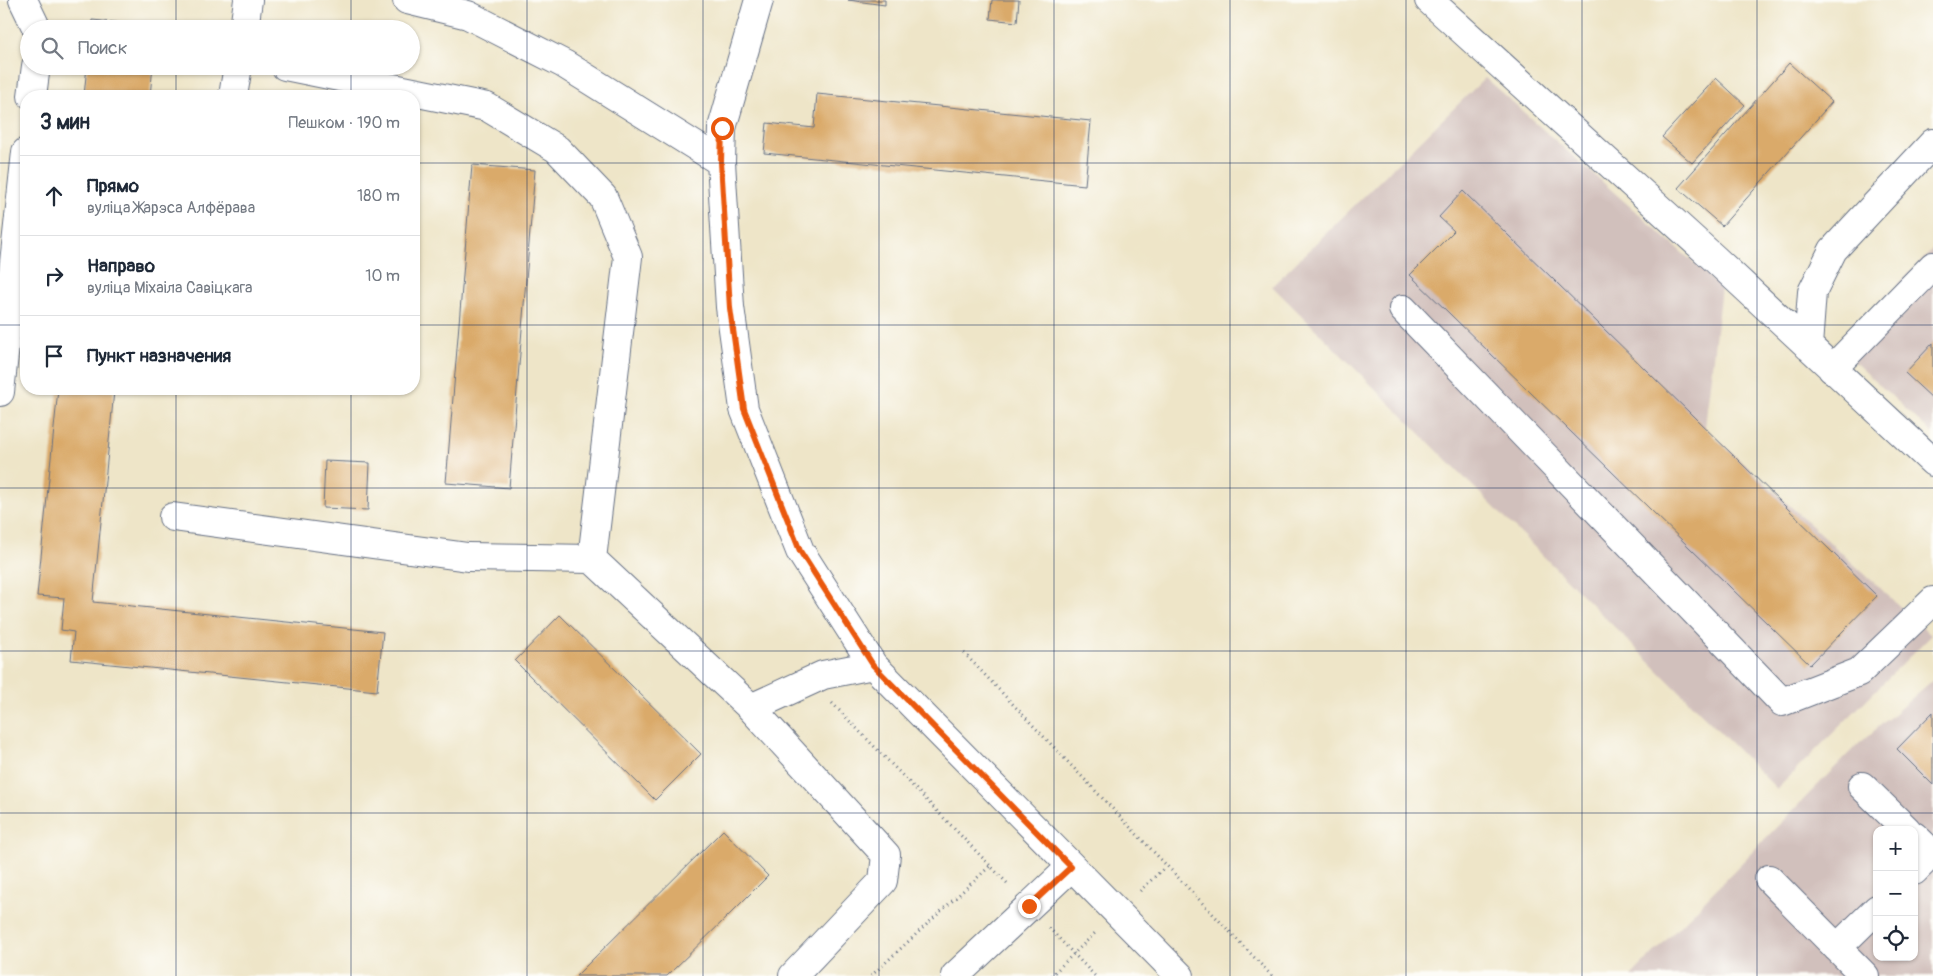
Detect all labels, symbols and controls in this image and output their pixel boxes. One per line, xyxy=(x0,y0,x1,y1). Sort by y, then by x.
search box xyxy=(20,20,420,75)
icon: search xyxy=(38,34,66,62)
text: Поиск xyxy=(78,36,128,60)
text: 3 мин xyxy=(40,109,90,136)
text: Пешком · 190 m xyxy=(289,113,400,133)
route start xyxy=(711,117,734,140)
text: Прямо xyxy=(87,174,139,198)
icon: ahead xyxy=(40,182,68,210)
text: 180 m xyxy=(357,186,400,206)
text: вуліца Жарэса Алфёрава xyxy=(87,198,255,218)
text: Направо xyxy=(87,254,155,278)
icon: right xyxy=(40,262,68,290)
text: 10 m xyxy=(365,266,400,286)
text: вуліца Міхаіла Савіцкага xyxy=(87,278,253,298)
icon: arrive xyxy=(40,342,68,370)
text: Пункт назначения xyxy=(87,344,231,368)
map controls xyxy=(1873,826,1918,961)
button: + xyxy=(1873,826,1918,871)
button: − xyxy=(1873,871,1918,916)
route end xyxy=(1018,895,1041,918)
button: locate xyxy=(1873,916,1918,961)

